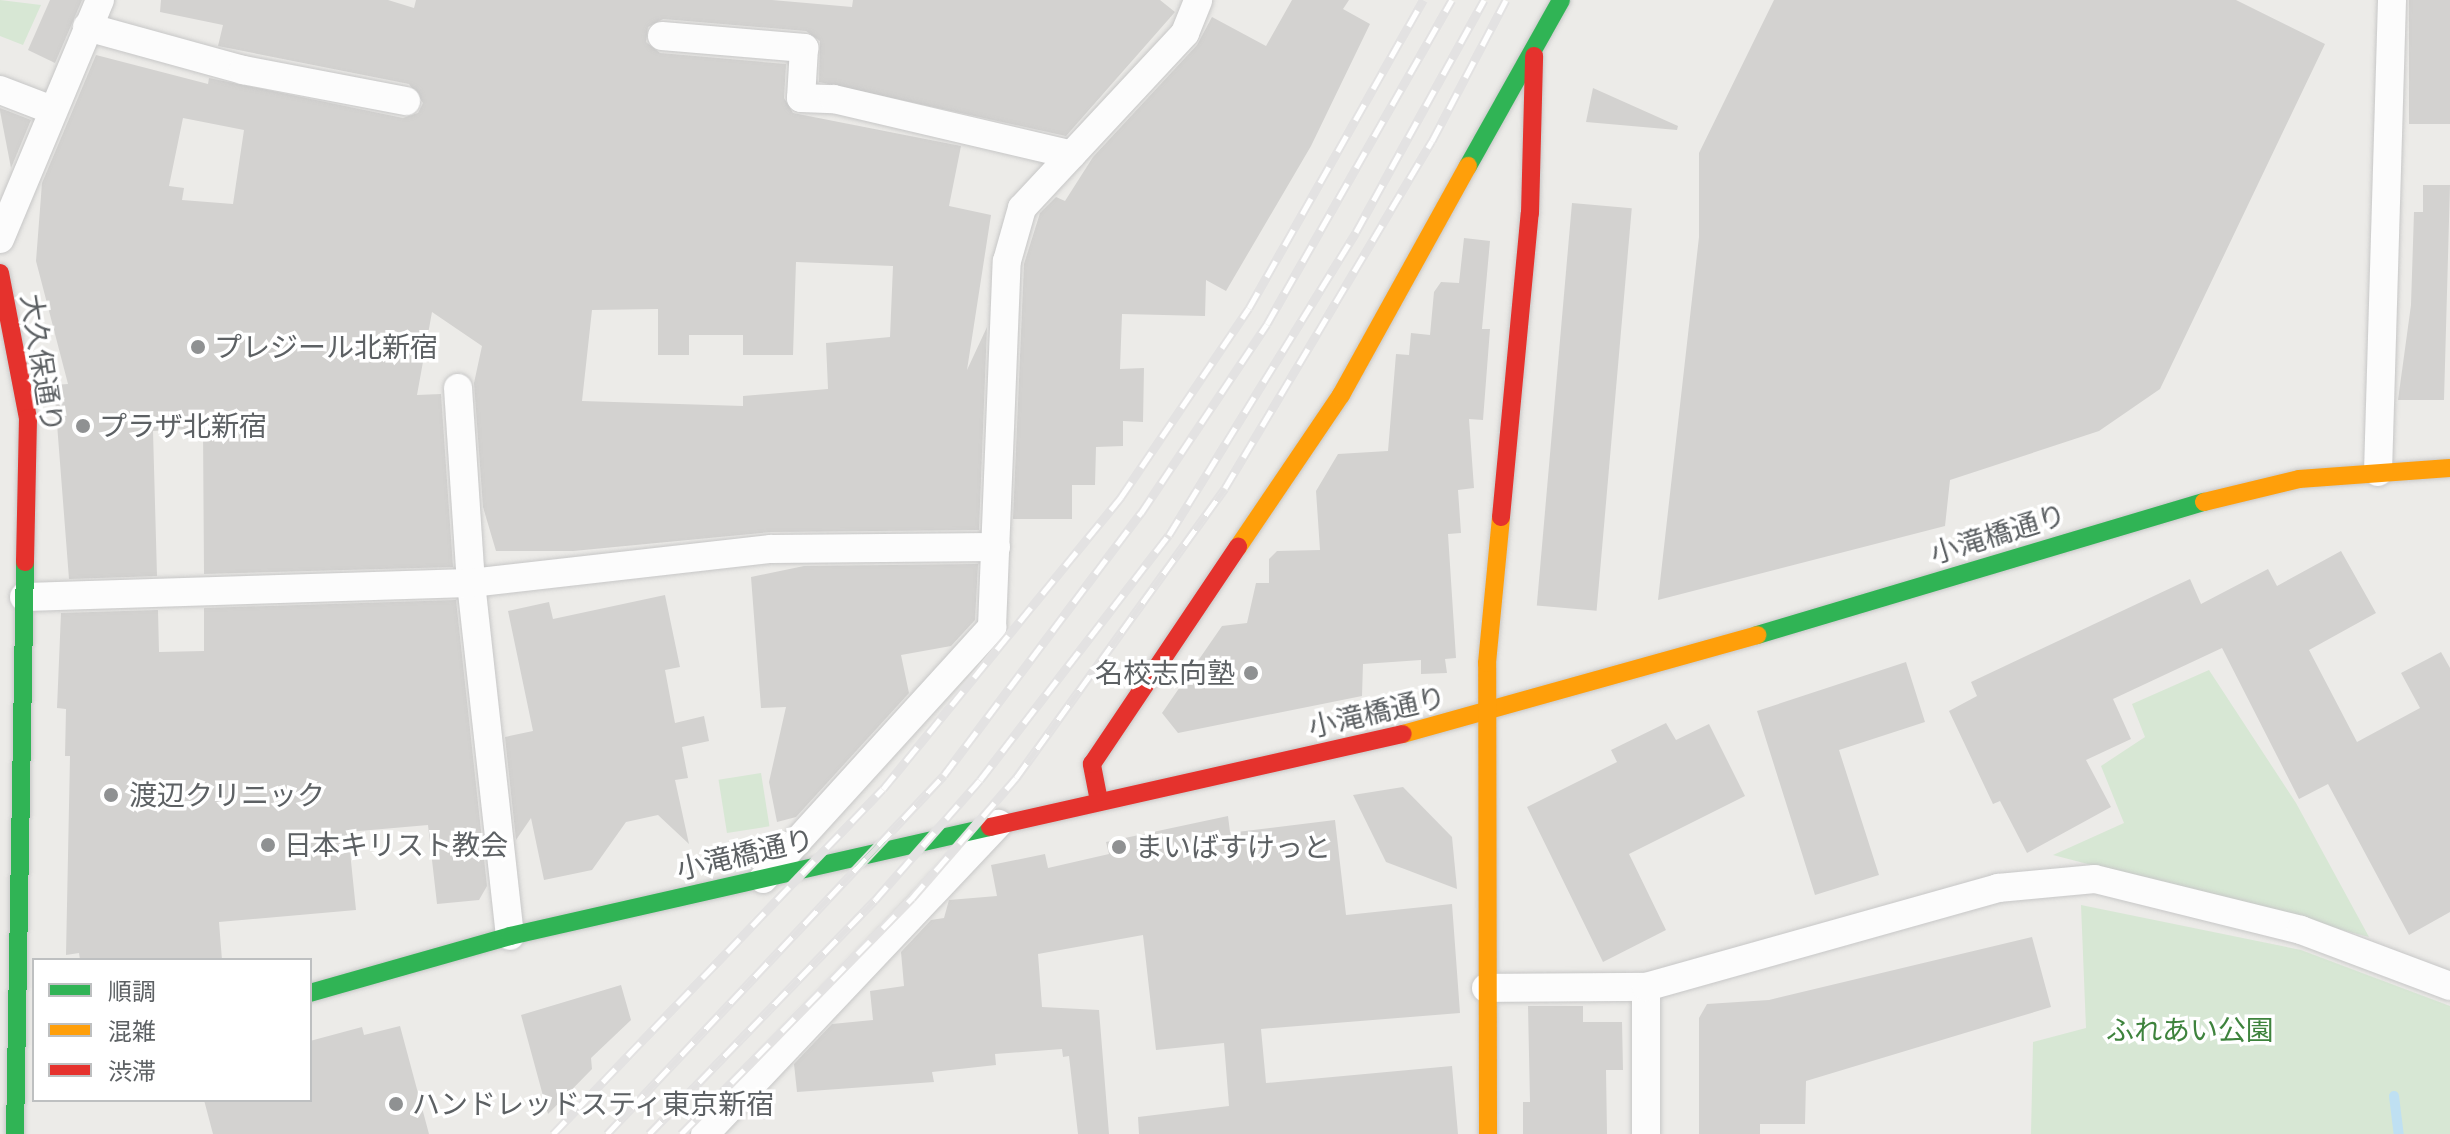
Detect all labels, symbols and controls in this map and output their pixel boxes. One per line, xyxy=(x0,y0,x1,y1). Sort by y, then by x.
street label: 大久保通り xyxy=(14,291,70,435)
place label: プレジール北新宿 xyxy=(214,330,438,364)
marker: プレジール北新宿 xyxy=(189,338,207,356)
place label: プラザ北新宿 xyxy=(99,409,267,443)
marker: プラザ北新宿 xyxy=(74,417,92,435)
street label: 小滝橋通り xyxy=(1926,497,2070,571)
place label: 名校志向塾 xyxy=(1095,656,1235,690)
marker: 名校志向塾 xyxy=(1242,664,1260,682)
street label: 小滝橋通り xyxy=(1305,680,1449,744)
place label: 渡辺クリニック xyxy=(129,778,325,812)
marker: 渡辺クリニック xyxy=(100,784,122,806)
street label: 小滝橋通り xyxy=(673,822,817,886)
place label: 日本キリスト教会 xyxy=(284,828,508,862)
place label: まいばすけっと xyxy=(1135,830,1331,864)
marker: 日本キリスト教会 xyxy=(259,836,277,854)
marker: まいばすけっと xyxy=(1110,838,1128,856)
legend xyxy=(32,958,312,1102)
text: 順調 xyxy=(108,973,156,1009)
text: 混雑 xyxy=(108,1013,156,1049)
park label: ふれあい公園 xyxy=(2106,1013,2274,1047)
text: 渋滞 xyxy=(108,1053,156,1089)
place label: ハンドレッドスティ東京新宿 xyxy=(412,1087,776,1121)
marker: ハンドレッドスティ東京新宿 xyxy=(387,1095,405,1113)

